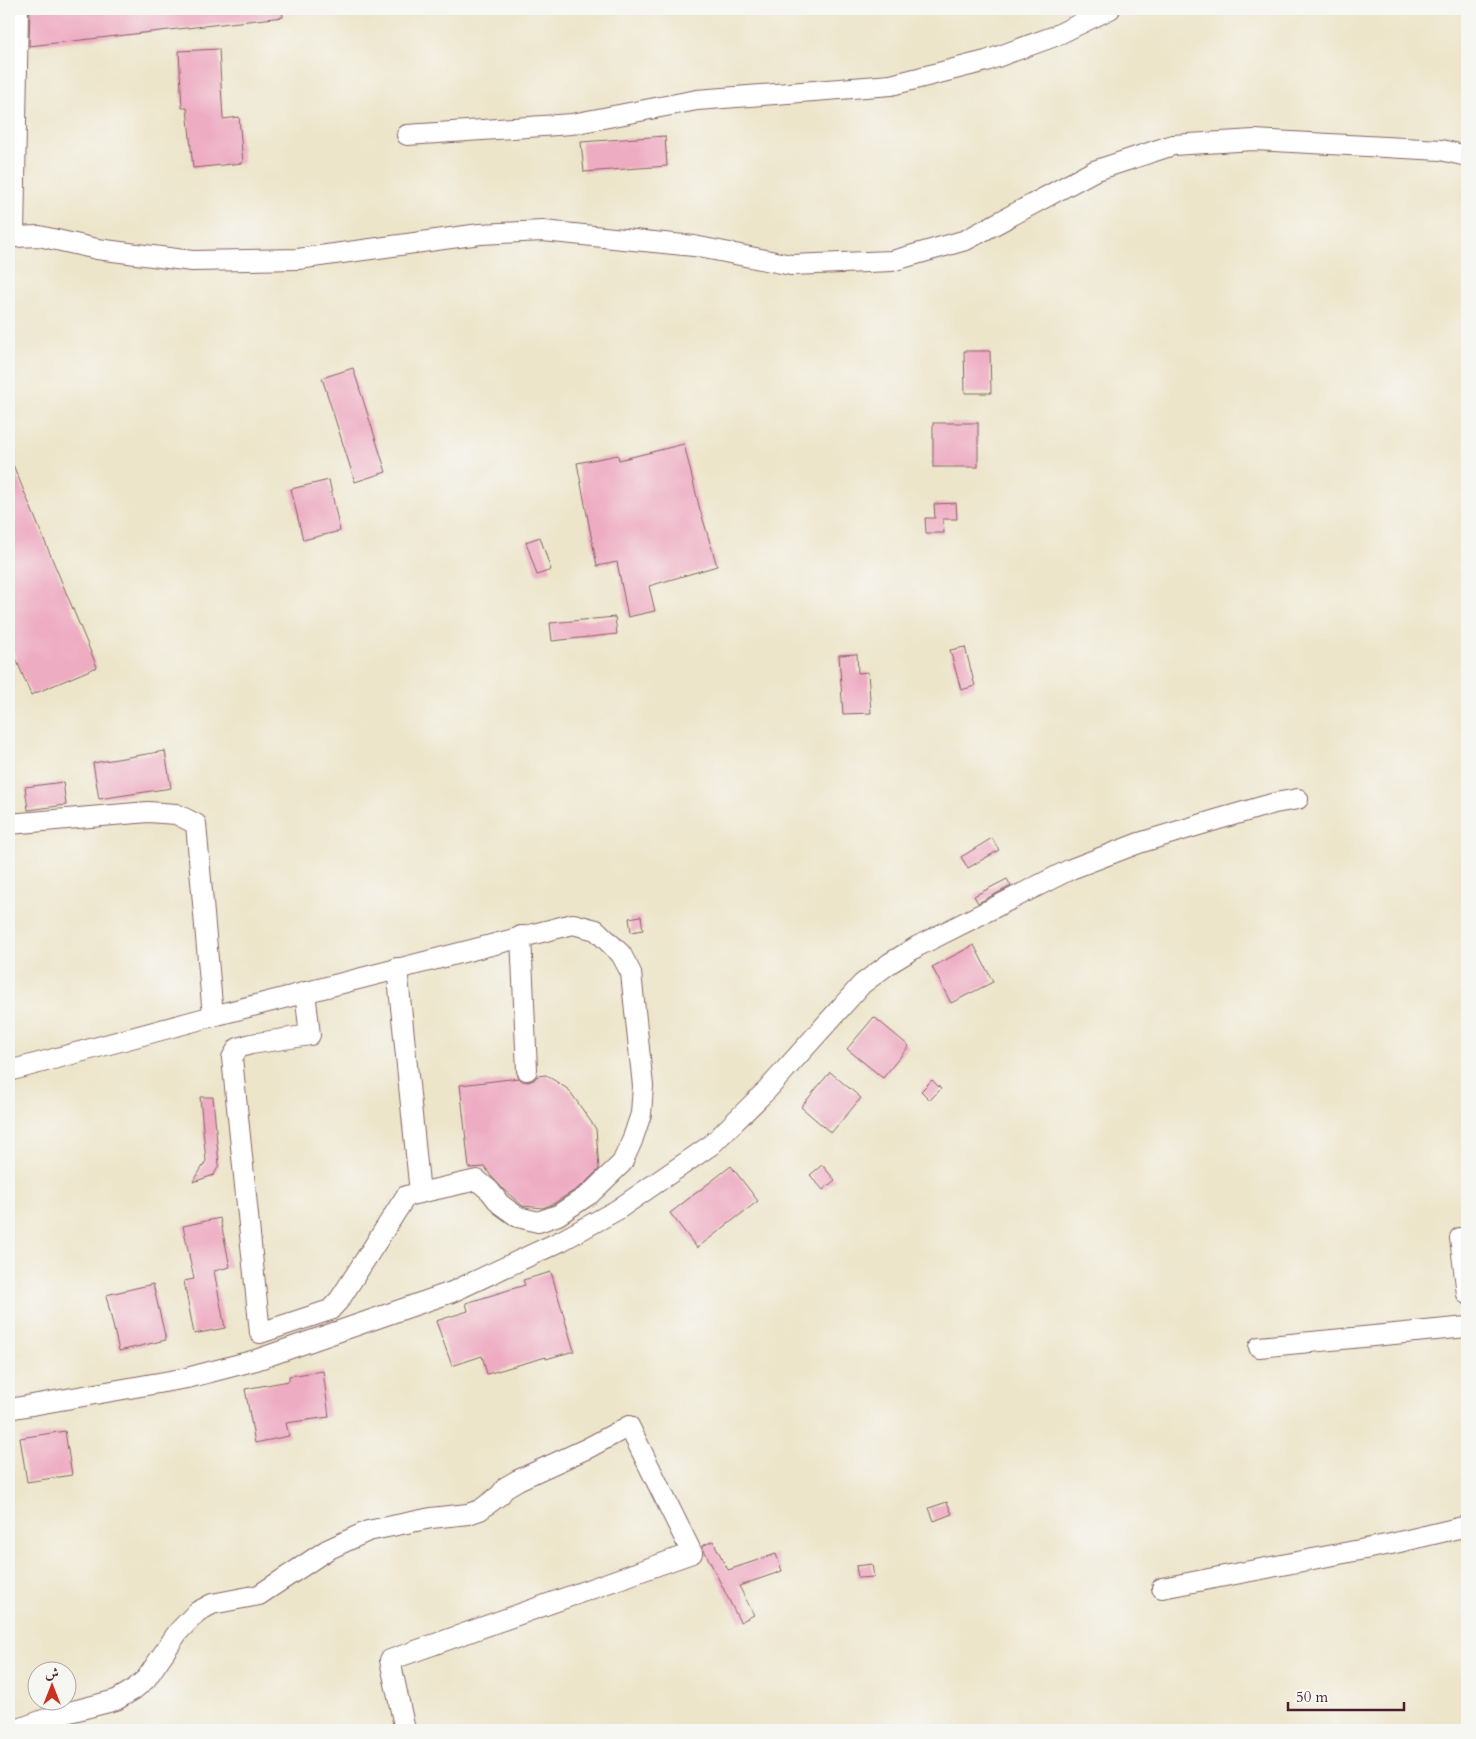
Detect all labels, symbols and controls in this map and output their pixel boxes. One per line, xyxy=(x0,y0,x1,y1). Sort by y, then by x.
north arrow xyxy=(28,1662,78,1712)
text: ش xyxy=(45,1664,59,1683)
scale bar xyxy=(1288,1679,1405,1711)
text: 50 m xyxy=(1296,1687,1328,1707)

